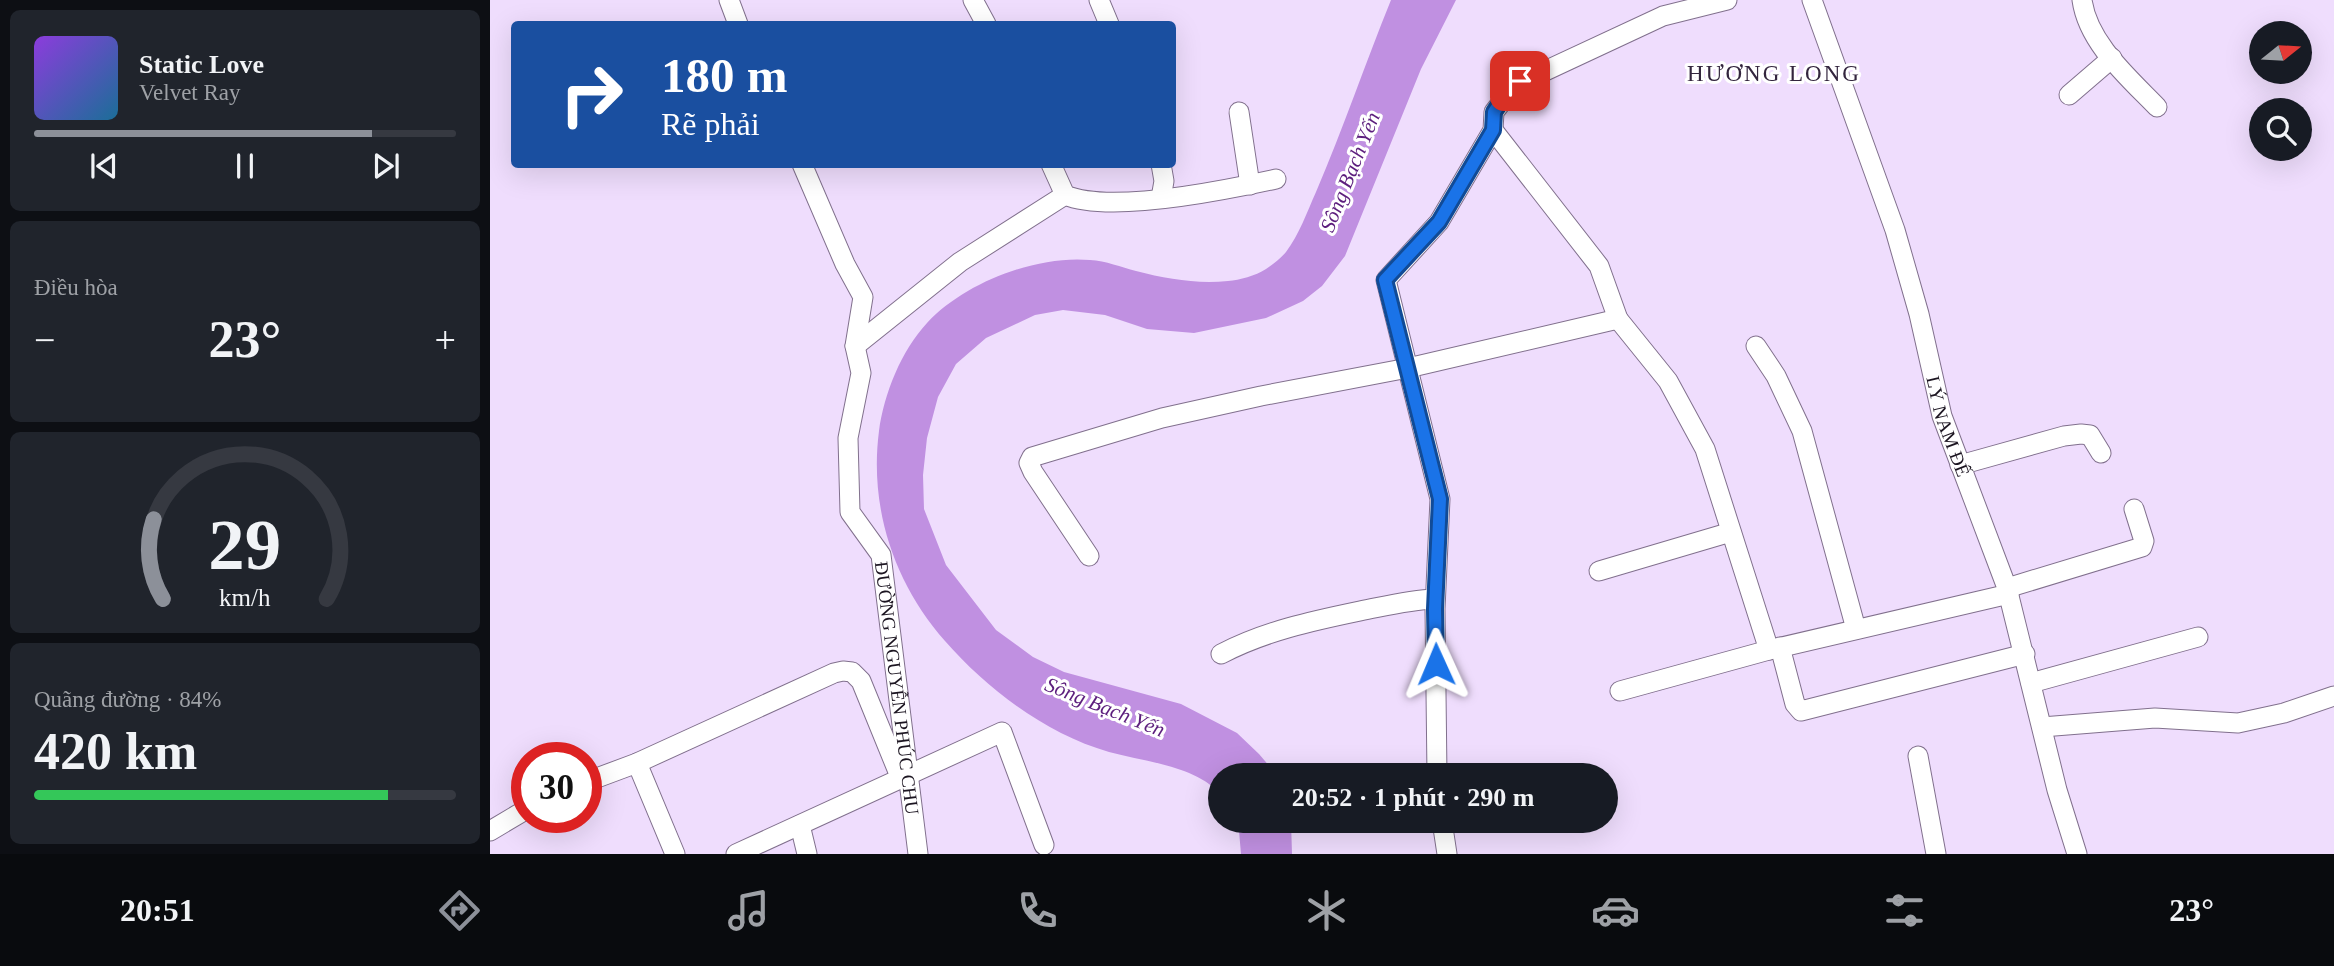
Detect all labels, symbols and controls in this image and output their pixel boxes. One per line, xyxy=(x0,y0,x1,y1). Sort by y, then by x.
north arrow xyxy=(2249,21,2312,84)
map controls xyxy=(2249,21,2312,161)
text: 180 m xyxy=(661,48,788,103)
icon: right xyxy=(546,49,637,140)
text: Static Love xyxy=(139,50,264,79)
pin xyxy=(1490,51,1550,111)
district label: HƯƠNG LONG xyxy=(1687,61,1861,86)
icon: arrive xyxy=(1501,62,1539,100)
text: Velvet Ray xyxy=(139,80,241,105)
button: search xyxy=(2249,98,2312,161)
text: Rẽ phải xyxy=(661,106,760,142)
water label: Sông Bạch Yến xyxy=(1315,109,1385,235)
icon: previous xyxy=(85,147,123,185)
icon: pause xyxy=(226,147,264,185)
icon: next xyxy=(367,147,405,185)
text: Điều hòa xyxy=(34,275,118,300)
text: 23° xyxy=(209,311,281,368)
text: − xyxy=(34,319,55,361)
text: + xyxy=(435,319,456,361)
street label: LÝ NAM ĐẾ xyxy=(1922,374,1974,480)
text: 29 xyxy=(209,504,281,585)
street label: ĐƯỜNG NGUYỄN PHÚC CHU xyxy=(871,560,923,816)
text: km/h xyxy=(219,583,271,610)
position arrow xyxy=(1399,627,1473,701)
water label: Sông Bạch Yến xyxy=(1042,672,1168,742)
text: Quãng đường · 84% xyxy=(34,687,222,712)
text: 420 km xyxy=(34,723,197,780)
speed limit sign: 30 xyxy=(511,742,602,833)
text: 20:52 · 1 phút · 290 m xyxy=(1292,783,1534,812)
icon: directions xyxy=(435,886,484,935)
icon: music xyxy=(724,886,773,935)
icon: phone xyxy=(1013,886,1062,935)
icon: climate xyxy=(1302,886,1351,935)
icon: car xyxy=(1591,886,1640,935)
icon: filters xyxy=(1880,886,1929,935)
text: 20:51 xyxy=(120,892,195,928)
text: 23° xyxy=(2169,892,2214,928)

